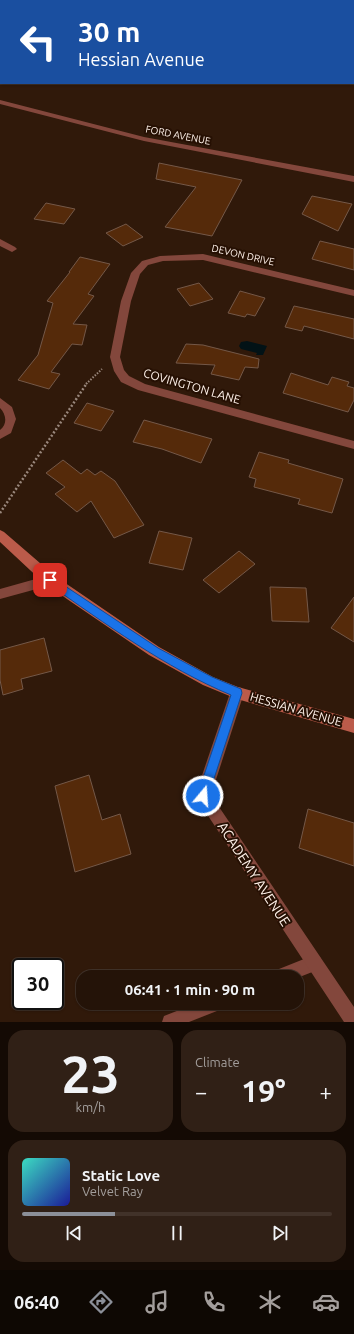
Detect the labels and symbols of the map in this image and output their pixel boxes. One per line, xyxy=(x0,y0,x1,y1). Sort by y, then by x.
street label: FORD AVENUE xyxy=(144,123,212,147)
street label: DEVON DRIVE xyxy=(211,242,276,268)
street label: COVINGTON LANE xyxy=(142,366,242,406)
pin xyxy=(33,563,67,597)
street label: HESSIAN AVENUE xyxy=(249,690,344,728)
position arrow xyxy=(182,775,224,817)
street label: ACADEMY AVENUE xyxy=(214,819,294,929)
speed limit sign: 30 xyxy=(12,958,64,1010)

